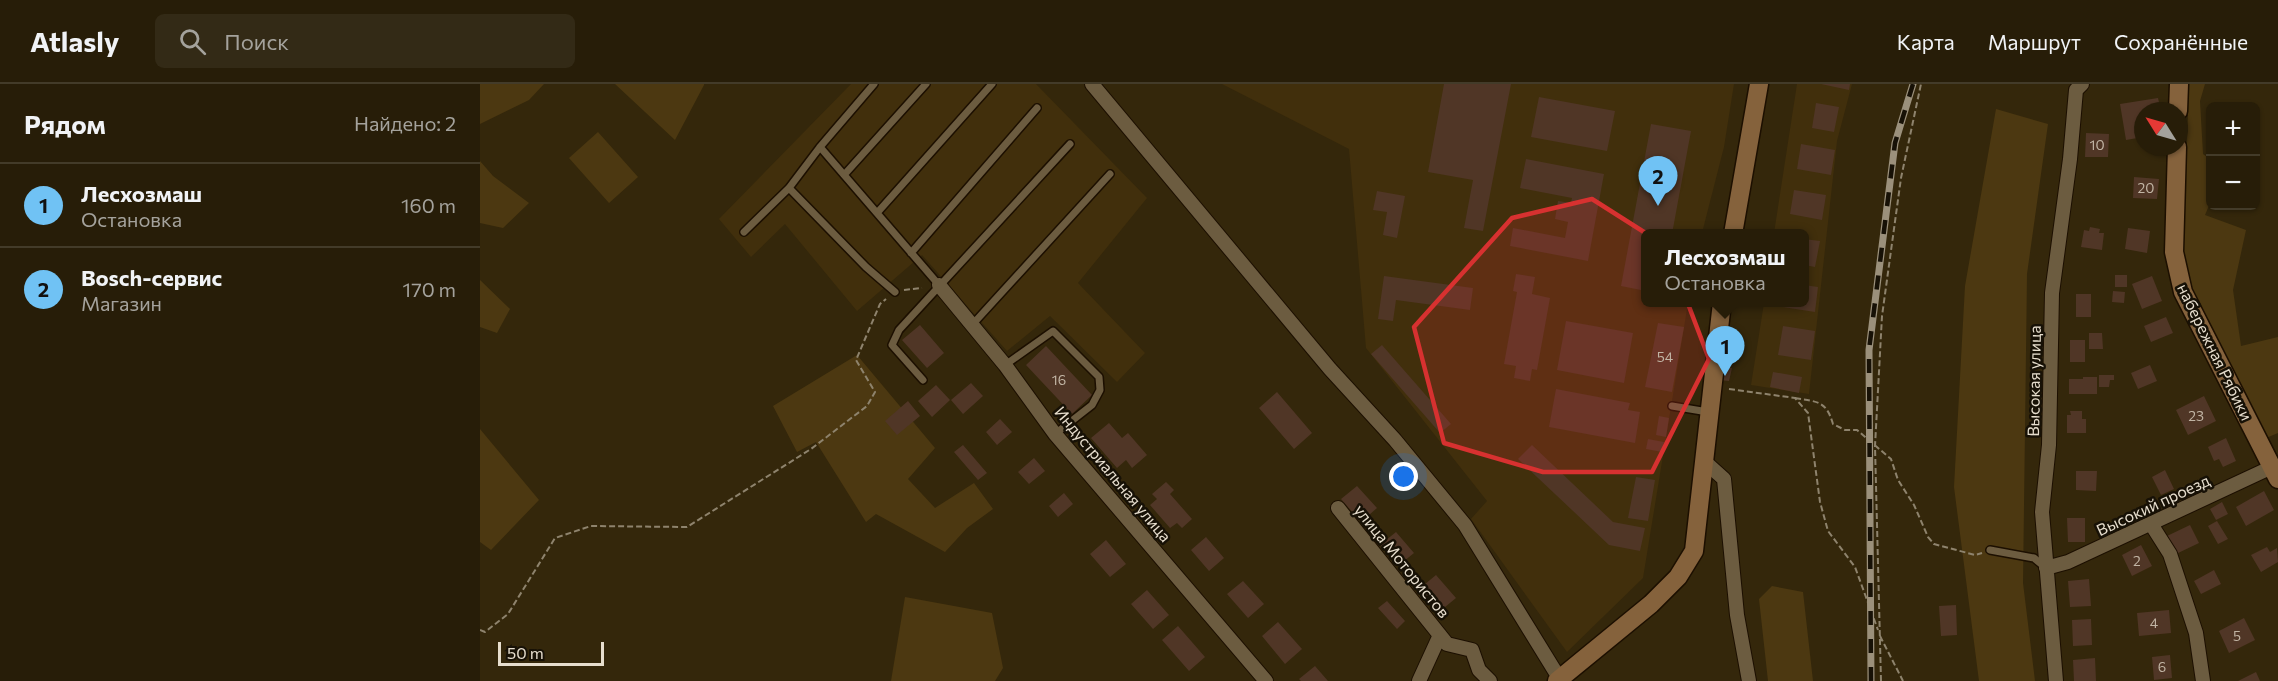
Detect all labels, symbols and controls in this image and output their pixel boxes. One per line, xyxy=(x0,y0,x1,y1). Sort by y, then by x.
search box xyxy=(155,14,575,68)
text: Atlasly xyxy=(30,24,119,58)
icon: search xyxy=(176,25,209,58)
text: Поиск xyxy=(224,28,289,55)
text: Карта xyxy=(1897,29,1955,54)
text: Маршрут xyxy=(1988,29,2081,54)
text: Сохранённые xyxy=(2114,29,2248,54)
north arrow xyxy=(2134,102,2188,156)
map controls xyxy=(2206,102,2260,210)
button: + xyxy=(2206,102,2260,156)
text: Рядом xyxy=(24,108,106,139)
text: Найдено: 2 xyxy=(354,111,456,135)
house number: 10 xyxy=(2089,136,2105,153)
pin: 2 xyxy=(1638,156,1678,206)
button: − xyxy=(2206,156,2260,210)
house number: 20 xyxy=(2138,179,2154,196)
text: Лесхозмаш xyxy=(81,180,202,207)
text: 1 xyxy=(39,193,48,217)
text: 160 m xyxy=(401,193,456,217)
text: Остановка xyxy=(81,207,182,231)
popup xyxy=(1641,229,1809,307)
text: Лесхозмаш xyxy=(1664,243,1786,270)
text: Bosch-сервис xyxy=(81,264,222,291)
text: Остановка xyxy=(1664,270,1766,294)
text: 2 xyxy=(38,277,49,301)
text: 170 m xyxy=(403,277,456,301)
street label: набережная Рябики xyxy=(2174,280,2257,423)
text: Магазин xyxy=(81,291,162,315)
street label: Высокая улица xyxy=(2023,325,2044,437)
pin: 1 xyxy=(1706,326,1744,376)
house number: 54 xyxy=(1657,348,1674,365)
house number: 16 xyxy=(1052,371,1066,388)
street label: Индустриальная улица xyxy=(1051,402,1176,545)
house number: 23 xyxy=(2188,407,2204,424)
your location xyxy=(1389,462,1418,491)
street label: Высокий проезд xyxy=(2093,470,2213,539)
street label: улица Мотористов xyxy=(1351,500,1454,621)
house number: 2 xyxy=(2133,552,2141,569)
house number: 4 xyxy=(2150,614,2159,631)
house number: 5 xyxy=(2233,627,2241,644)
scale bar xyxy=(498,639,604,666)
text: 50 m xyxy=(507,643,544,662)
house number: 6 xyxy=(2158,658,2166,675)

